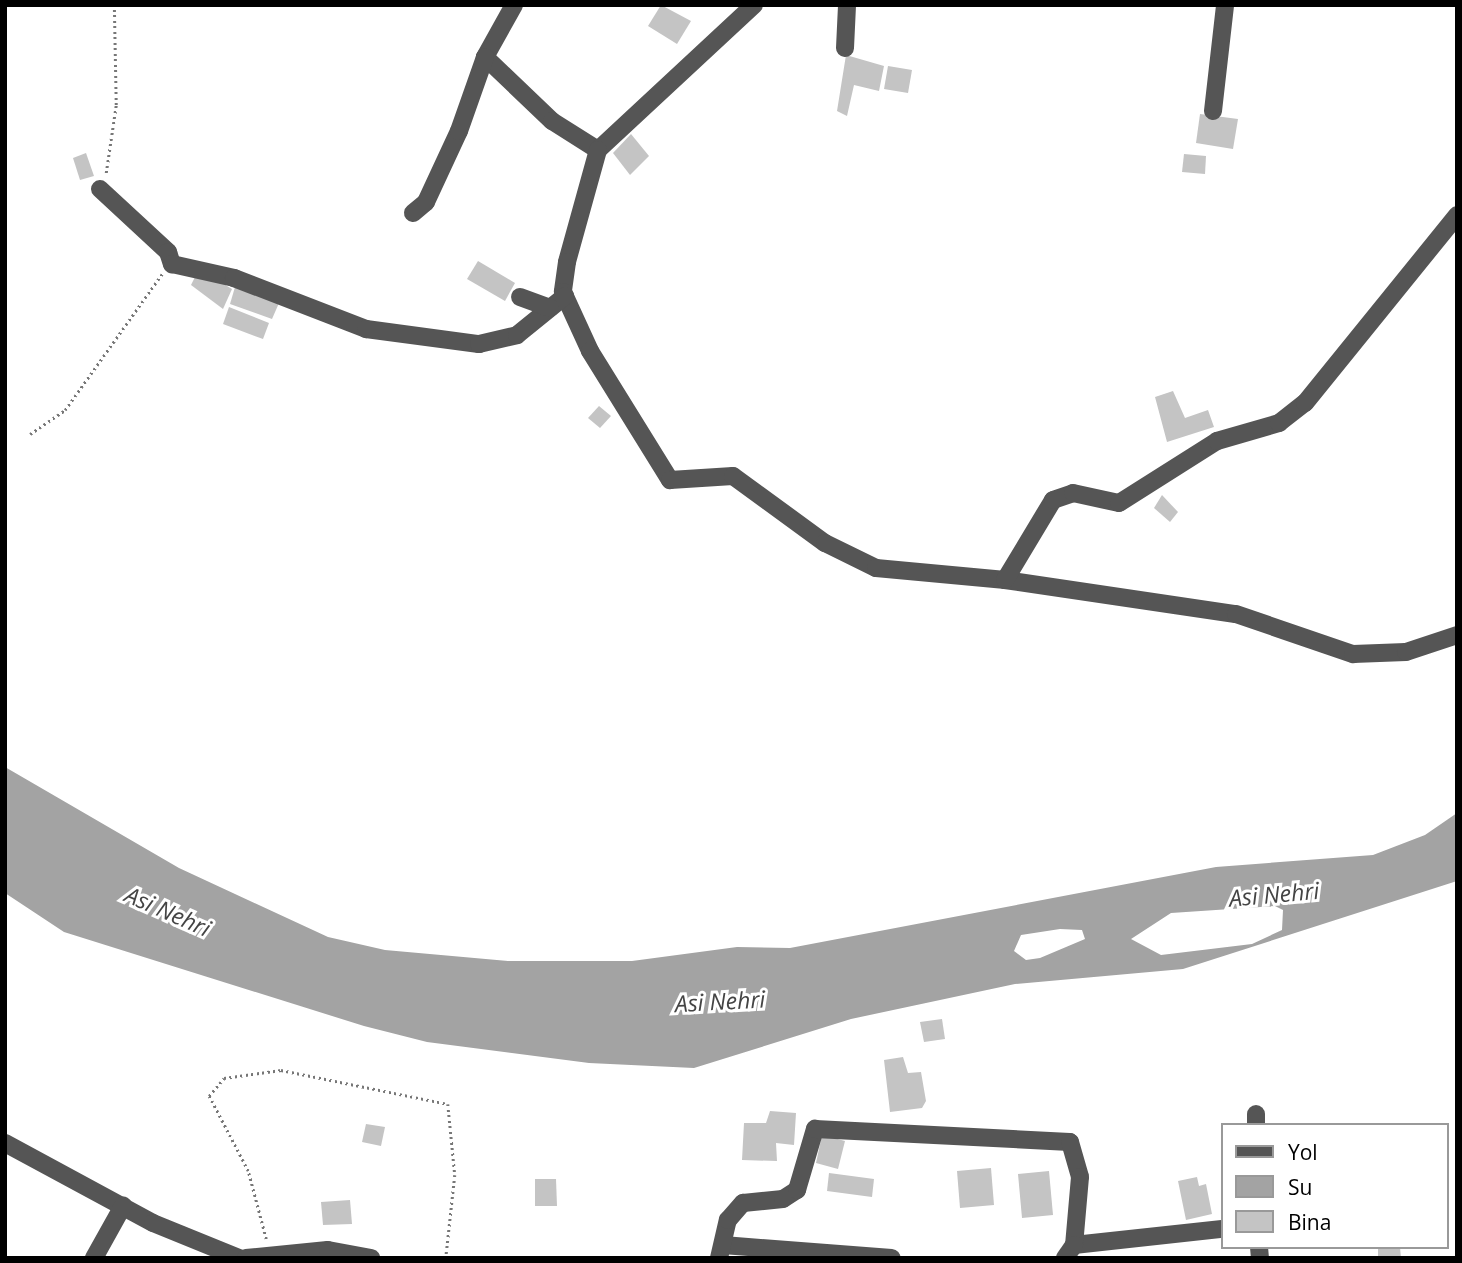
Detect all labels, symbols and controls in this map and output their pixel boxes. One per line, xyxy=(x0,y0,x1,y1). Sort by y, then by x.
water label: Asi Nehri xyxy=(1228,876,1320,912)
water label: Asi Nehri xyxy=(121,880,215,942)
water label: Asi Nehri xyxy=(674,985,766,1017)
legend xyxy=(1220,1123,1448,1249)
text: Yol xyxy=(1288,1138,1318,1166)
text: Su xyxy=(1288,1173,1312,1201)
text: Bina xyxy=(1288,1208,1331,1236)

